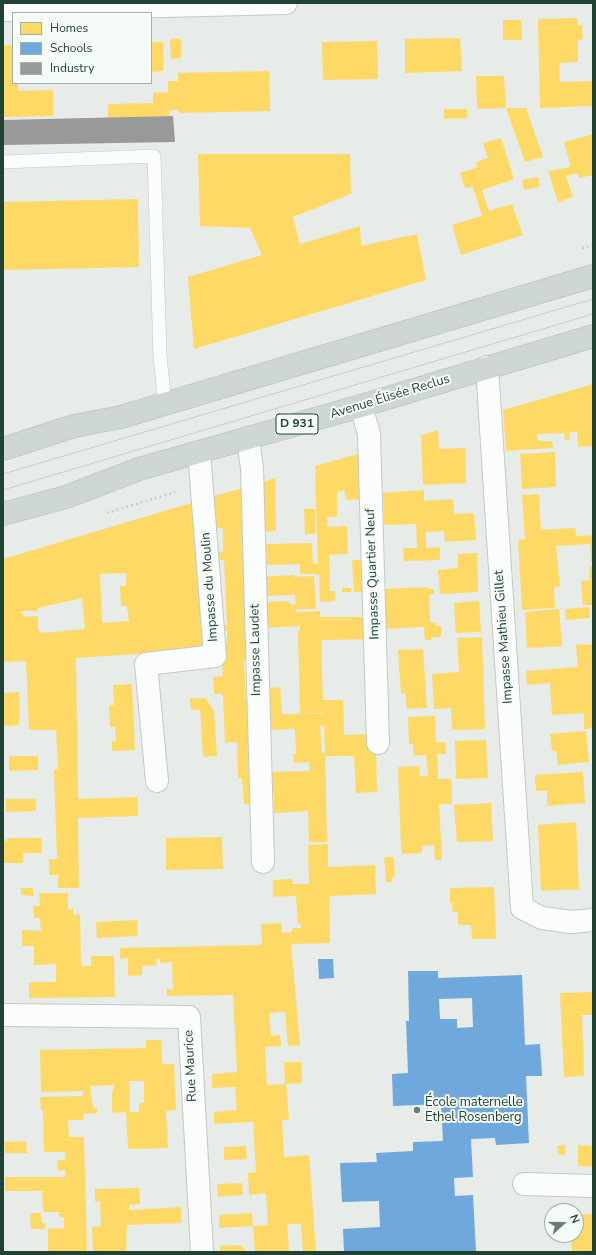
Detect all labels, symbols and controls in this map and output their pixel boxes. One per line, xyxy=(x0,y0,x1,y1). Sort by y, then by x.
legend xyxy=(12,12,152,84)
text: Homes xyxy=(50,20,88,36)
text: Schools xyxy=(50,40,92,56)
text: Industry xyxy=(50,60,94,76)
street label: Avenue Élisée Reclus xyxy=(328,371,452,423)
road number: D 931 xyxy=(276,414,318,434)
street label: Impasse Quartier Neuf xyxy=(363,508,383,640)
street label: Impasse du Moulin xyxy=(198,532,222,642)
street label: Impasse Mathieu Gillet xyxy=(492,570,516,704)
street label: Impasse Laudet xyxy=(247,604,265,696)
street label: Rue Maurice xyxy=(181,1030,201,1102)
place label: École maternelle Ethel Rosenberg xyxy=(425,1095,523,1126)
marker: École maternelle Ethel Rosenberg xyxy=(412,1105,422,1115)
north arrow xyxy=(544,1203,584,1243)
text: N xyxy=(566,1212,583,1225)

